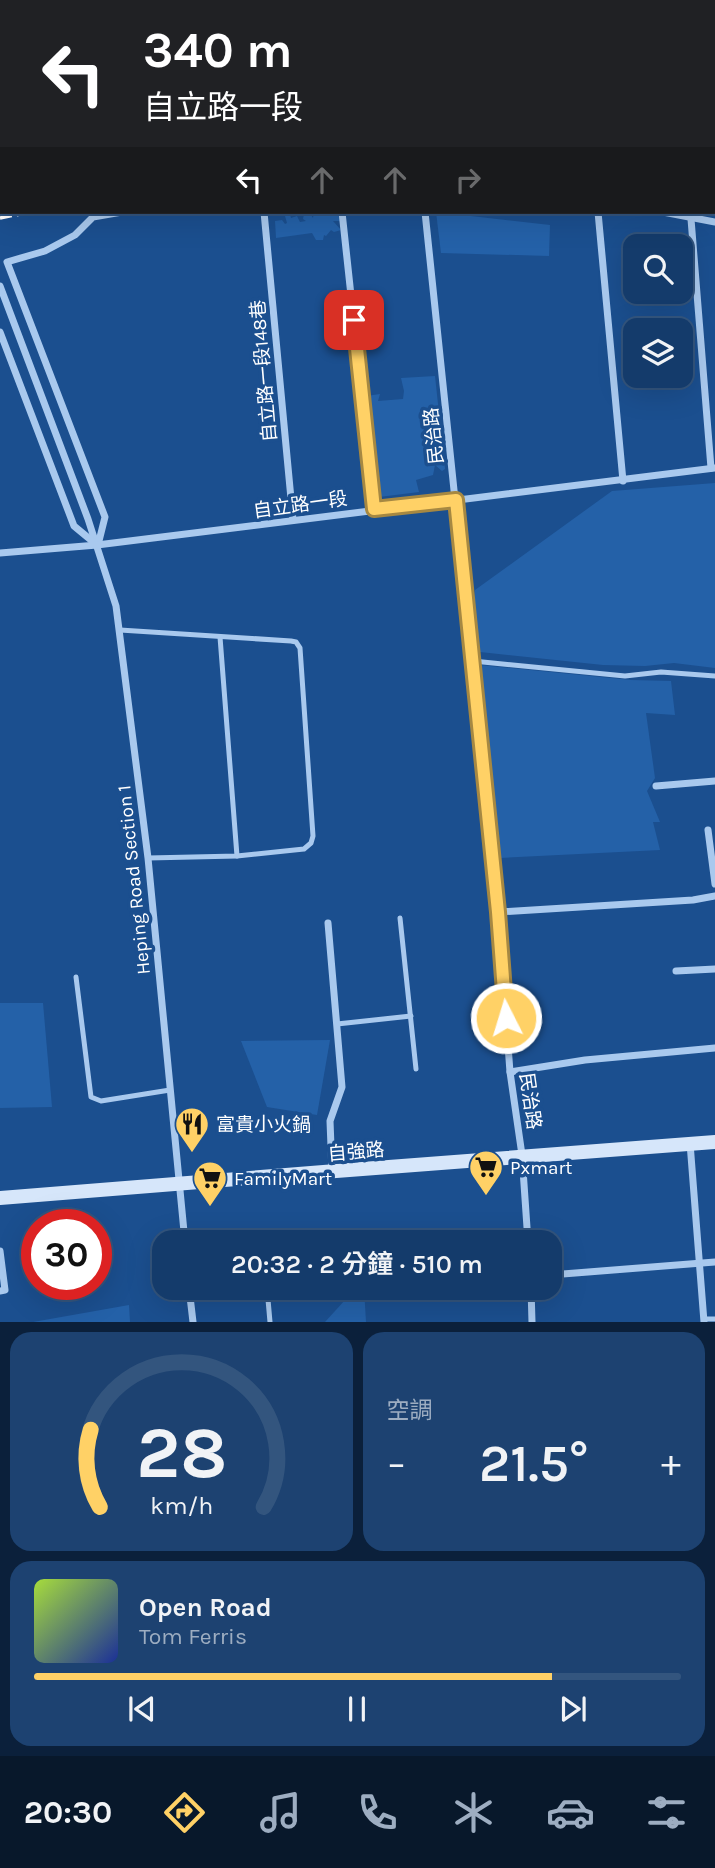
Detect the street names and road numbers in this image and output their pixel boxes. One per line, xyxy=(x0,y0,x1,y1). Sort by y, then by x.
street label: 自立路一段148巷 xyxy=(247,299,281,443)
street label: 民治路 xyxy=(420,406,448,465)
street label: 自立路一段 xyxy=(252,487,349,522)
street label: Heping Road Section 1 xyxy=(113,784,155,976)
street label: 民治路 xyxy=(515,1071,545,1131)
street label: 自強路 xyxy=(327,1139,385,1165)

